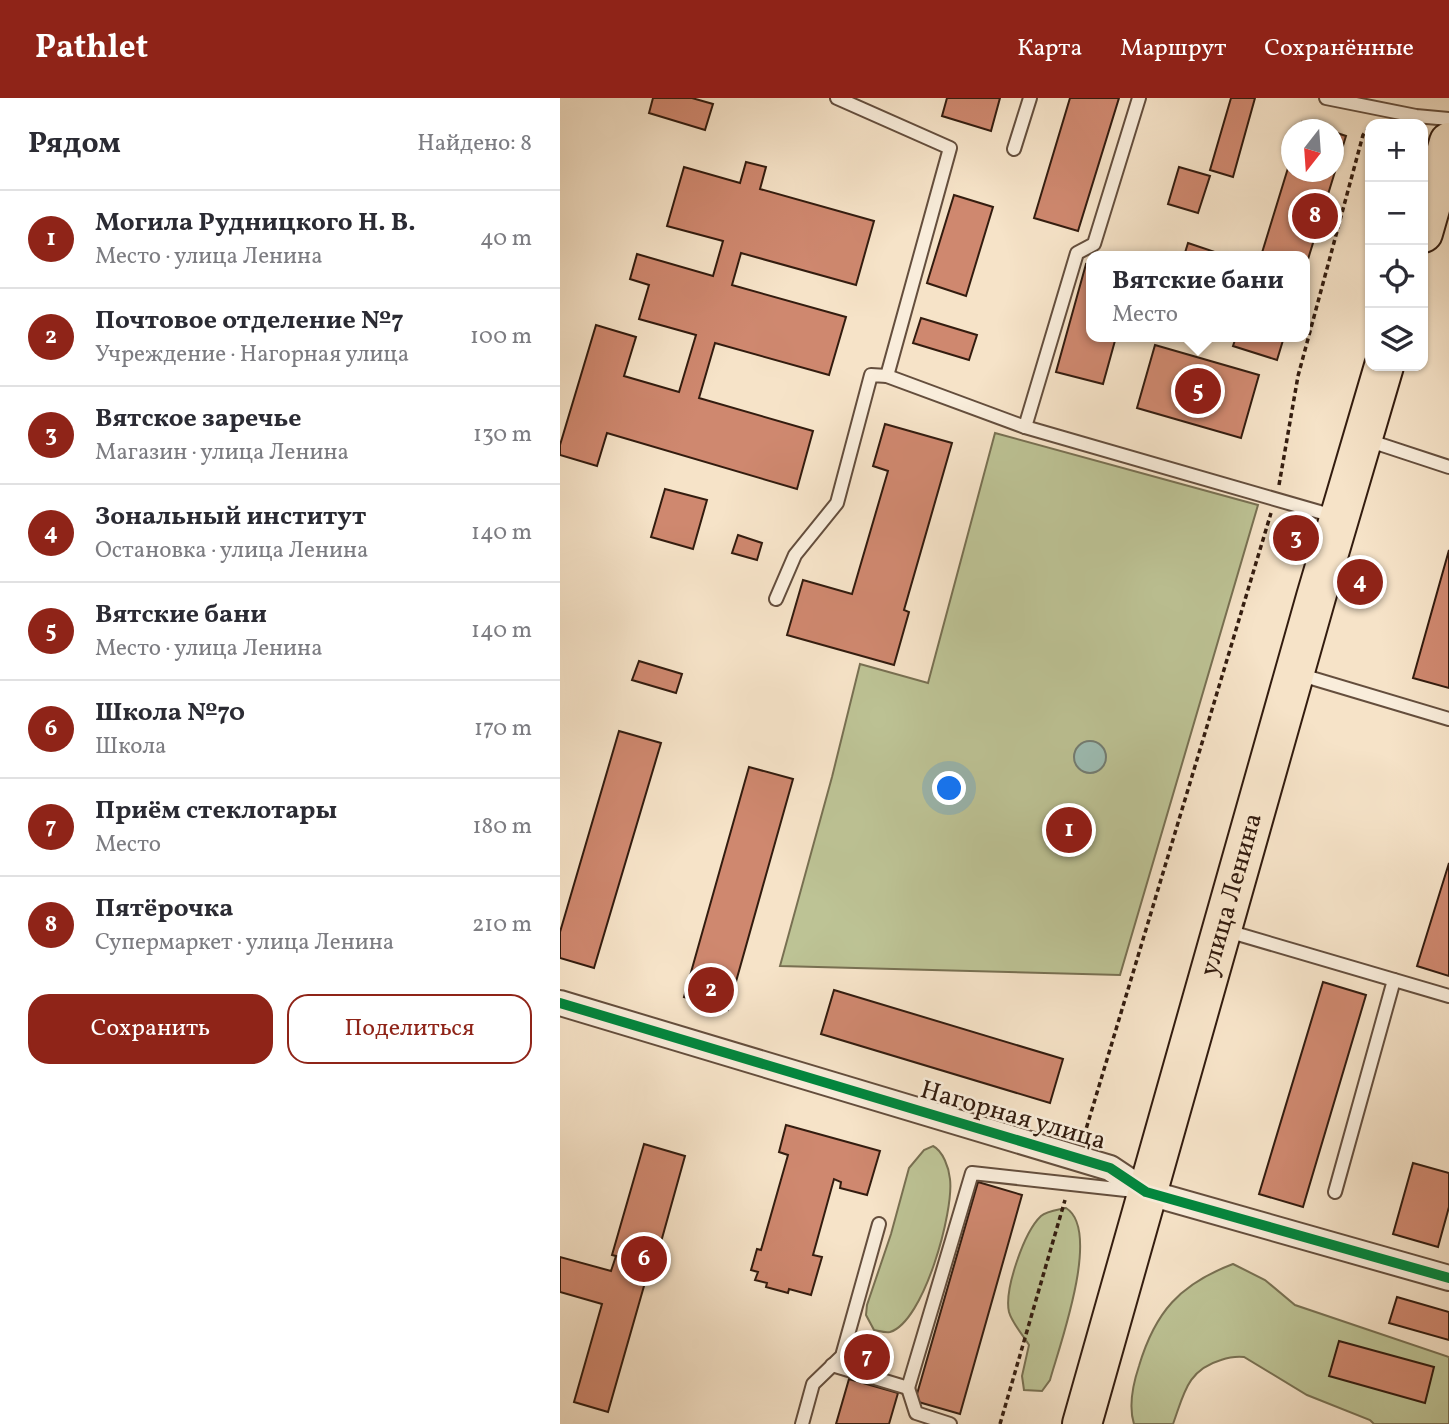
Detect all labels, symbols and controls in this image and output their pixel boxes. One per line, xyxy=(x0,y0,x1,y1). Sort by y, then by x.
text: Pathlet xyxy=(35,26,148,72)
text: Карта xyxy=(1017,32,1082,66)
text: Маршрут xyxy=(1120,32,1226,66)
text: Сохранённые xyxy=(1264,32,1414,66)
north arrow xyxy=(1281,119,1344,182)
map controls xyxy=(1365,119,1428,371)
button: + xyxy=(1365,119,1428,182)
text: Рядом xyxy=(28,123,121,165)
text: Найдено: 8 xyxy=(417,128,532,160)
button: − xyxy=(1365,182,1428,245)
pin: 8 xyxy=(1292,190,1338,242)
text: Могила Рудницкого Н. В. xyxy=(95,205,416,241)
text: 1 xyxy=(46,223,56,255)
text: 40 m xyxy=(480,223,532,255)
text: Место · улица Ленина xyxy=(95,241,323,273)
button: locate xyxy=(1365,245,1428,308)
popup xyxy=(1086,251,1310,342)
text: Вятские бани xyxy=(1112,263,1284,299)
text: Место xyxy=(1112,299,1178,331)
text: Почтовое отделение №7 xyxy=(95,303,404,339)
button: layers xyxy=(1365,308,1428,371)
text: 2 xyxy=(45,321,57,353)
text: 100 m xyxy=(470,321,532,353)
text: Учреждение · Нагорная улица xyxy=(95,339,409,371)
pin: 5 xyxy=(1175,365,1221,417)
text: Вятское заречье xyxy=(95,401,301,437)
text: 3 xyxy=(45,419,57,451)
text: 130 m xyxy=(473,419,532,451)
text: Магазин · улица Ленина xyxy=(95,437,349,469)
text: Зональный институт xyxy=(95,499,366,535)
pin: 3 xyxy=(1273,512,1319,564)
text: 4 xyxy=(44,517,58,549)
text: 140 m xyxy=(471,517,532,549)
text: Остановка · улица Ленина xyxy=(95,535,368,567)
pin: 4 xyxy=(1337,556,1383,608)
text: Вятские бани xyxy=(95,597,267,633)
text: 5 xyxy=(45,615,57,647)
text: 140 m xyxy=(471,615,532,647)
text: Место · улица Ленина xyxy=(95,633,323,665)
text: Школа №70 xyxy=(95,695,245,731)
text: 6 xyxy=(45,713,57,745)
text: 170 m xyxy=(474,713,532,745)
text: Школа xyxy=(95,731,166,763)
your location xyxy=(932,771,966,805)
text: Приём стеклотары xyxy=(95,793,337,829)
pin: 1 xyxy=(1046,804,1092,856)
street label: улица Ленина xyxy=(1192,809,1272,981)
text: 7 xyxy=(46,811,57,843)
text: 180 m xyxy=(473,811,532,843)
text: Место xyxy=(95,829,161,861)
text: Пятёрочка xyxy=(95,891,233,927)
text: 8 xyxy=(45,909,57,941)
text: 210 m xyxy=(472,909,532,941)
text: Супермаркет · улица Ленина xyxy=(95,927,394,959)
pin: 2 xyxy=(688,964,734,1016)
button: Сохранить xyxy=(28,994,273,1064)
button: Поделиться xyxy=(287,994,532,1064)
street label: Нагорная улица xyxy=(916,1072,1110,1160)
pin: 6 xyxy=(621,1233,667,1285)
pin: 7 xyxy=(844,1331,890,1383)

